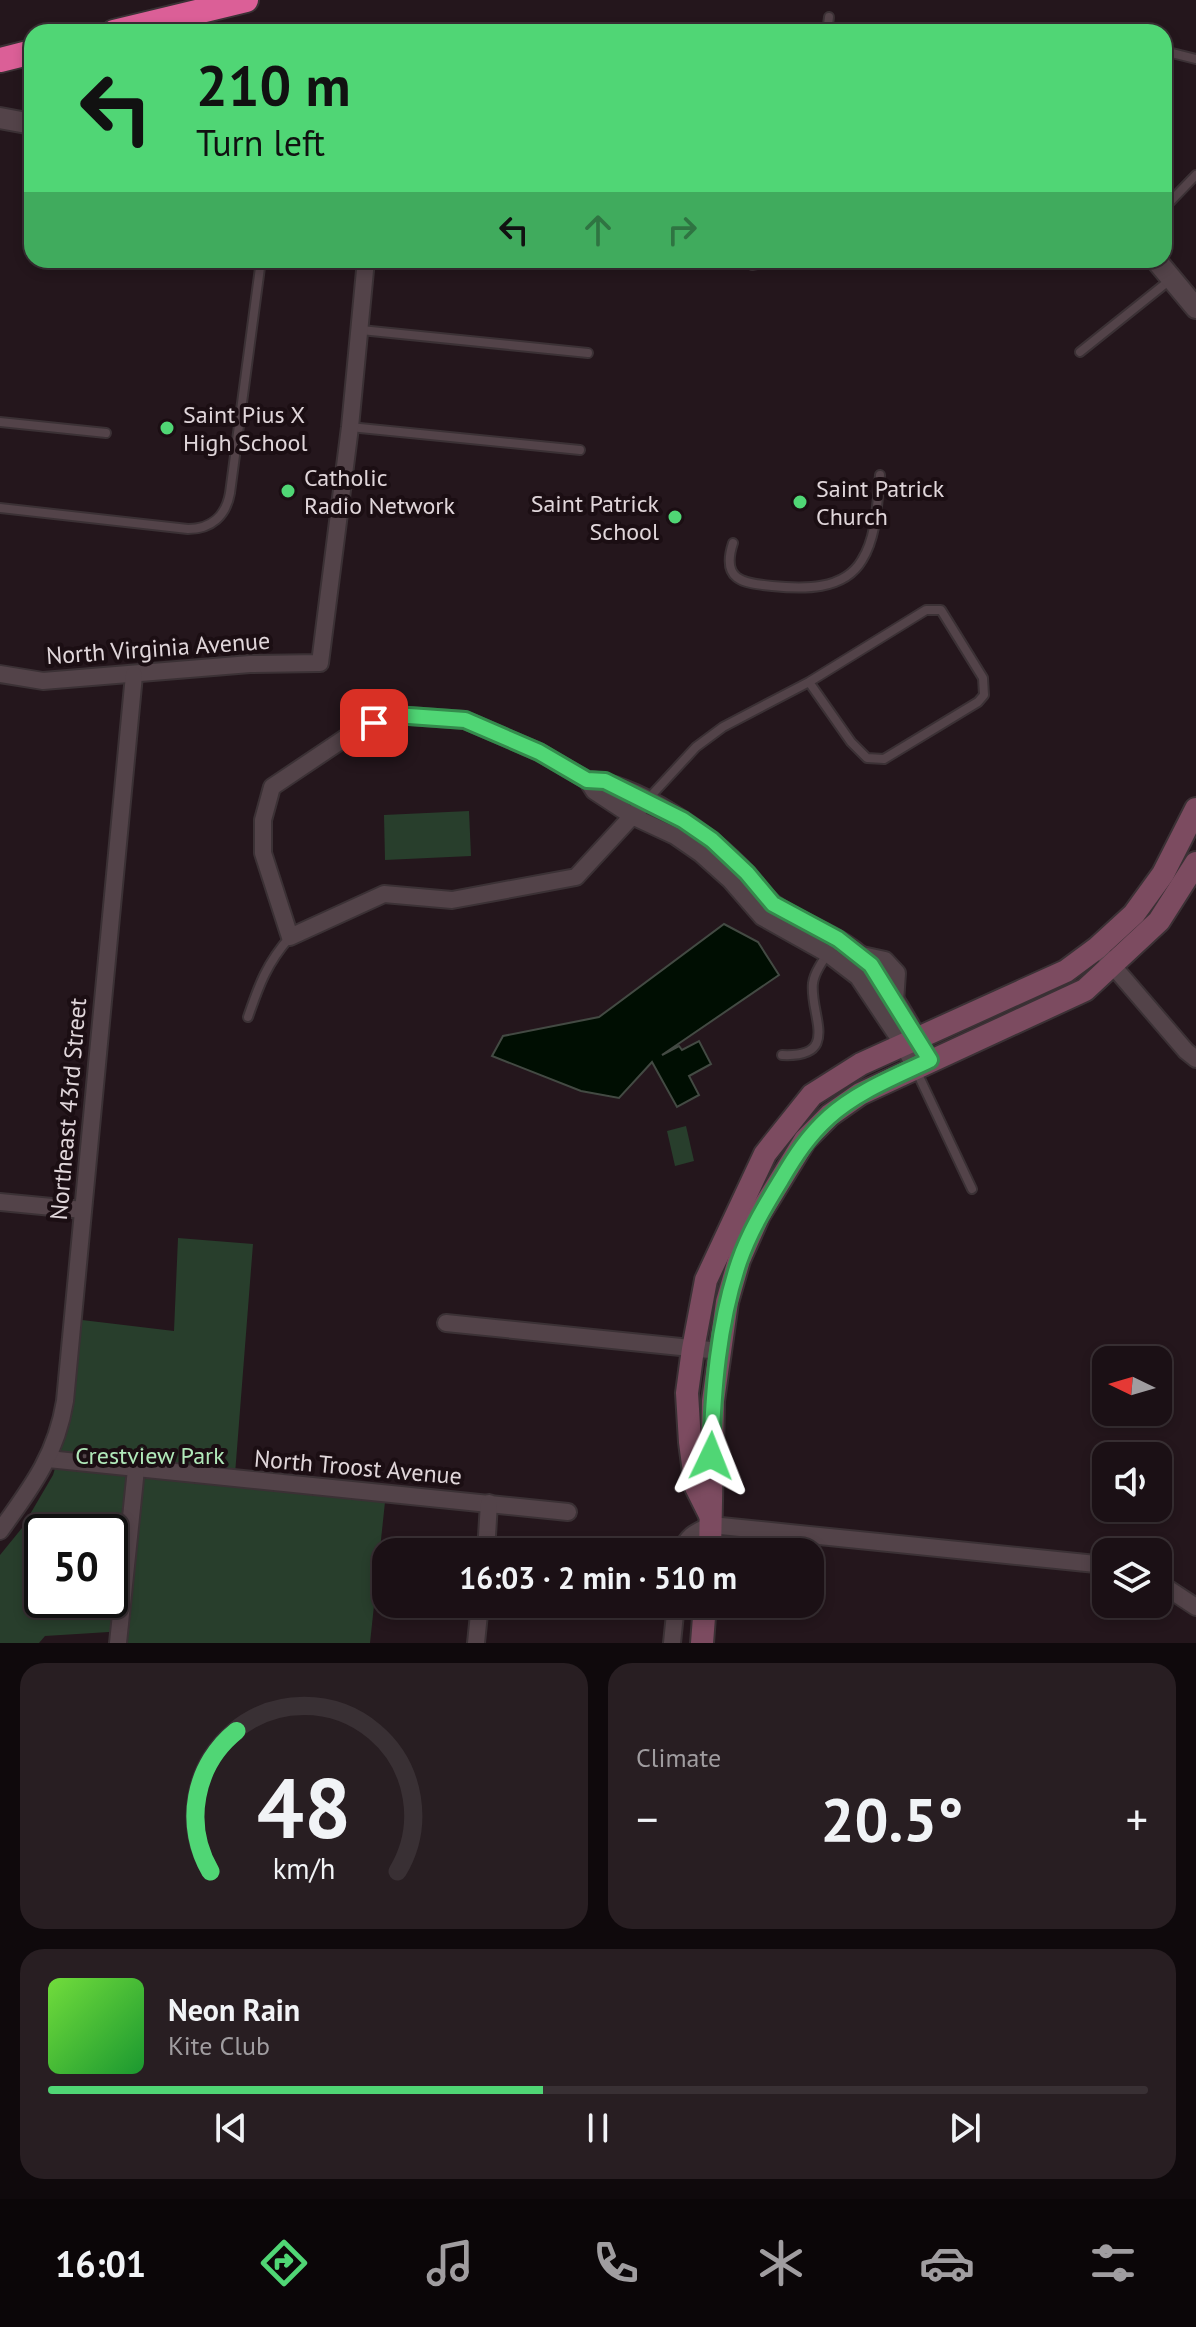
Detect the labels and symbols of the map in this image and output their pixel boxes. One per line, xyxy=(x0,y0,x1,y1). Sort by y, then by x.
place label: Saint Pius X High School xyxy=(183,399,307,458)
marker: Saint Pius X High School xyxy=(158,419,176,437)
place label: Catholic Radio Network xyxy=(304,462,455,521)
place label: Saint Patrick Church xyxy=(816,473,945,532)
marker: Catholic Radio Network xyxy=(279,482,297,500)
place label: Saint Patrick School xyxy=(531,488,660,547)
marker: Saint Patrick Church xyxy=(791,493,809,511)
marker: Saint Patrick School xyxy=(666,508,684,526)
street label: North Virginia Avenue xyxy=(45,625,271,671)
pin xyxy=(340,689,408,757)
street label: Northeast 43rd Street xyxy=(43,997,93,1221)
north arrow xyxy=(1092,1346,1172,1426)
position arrow xyxy=(669,1414,753,1498)
park label: Crestview Park xyxy=(75,1440,225,1471)
street label: North Troost Avenue xyxy=(253,1442,463,1492)
speed limit sign: 50 xyxy=(24,1514,128,1618)

